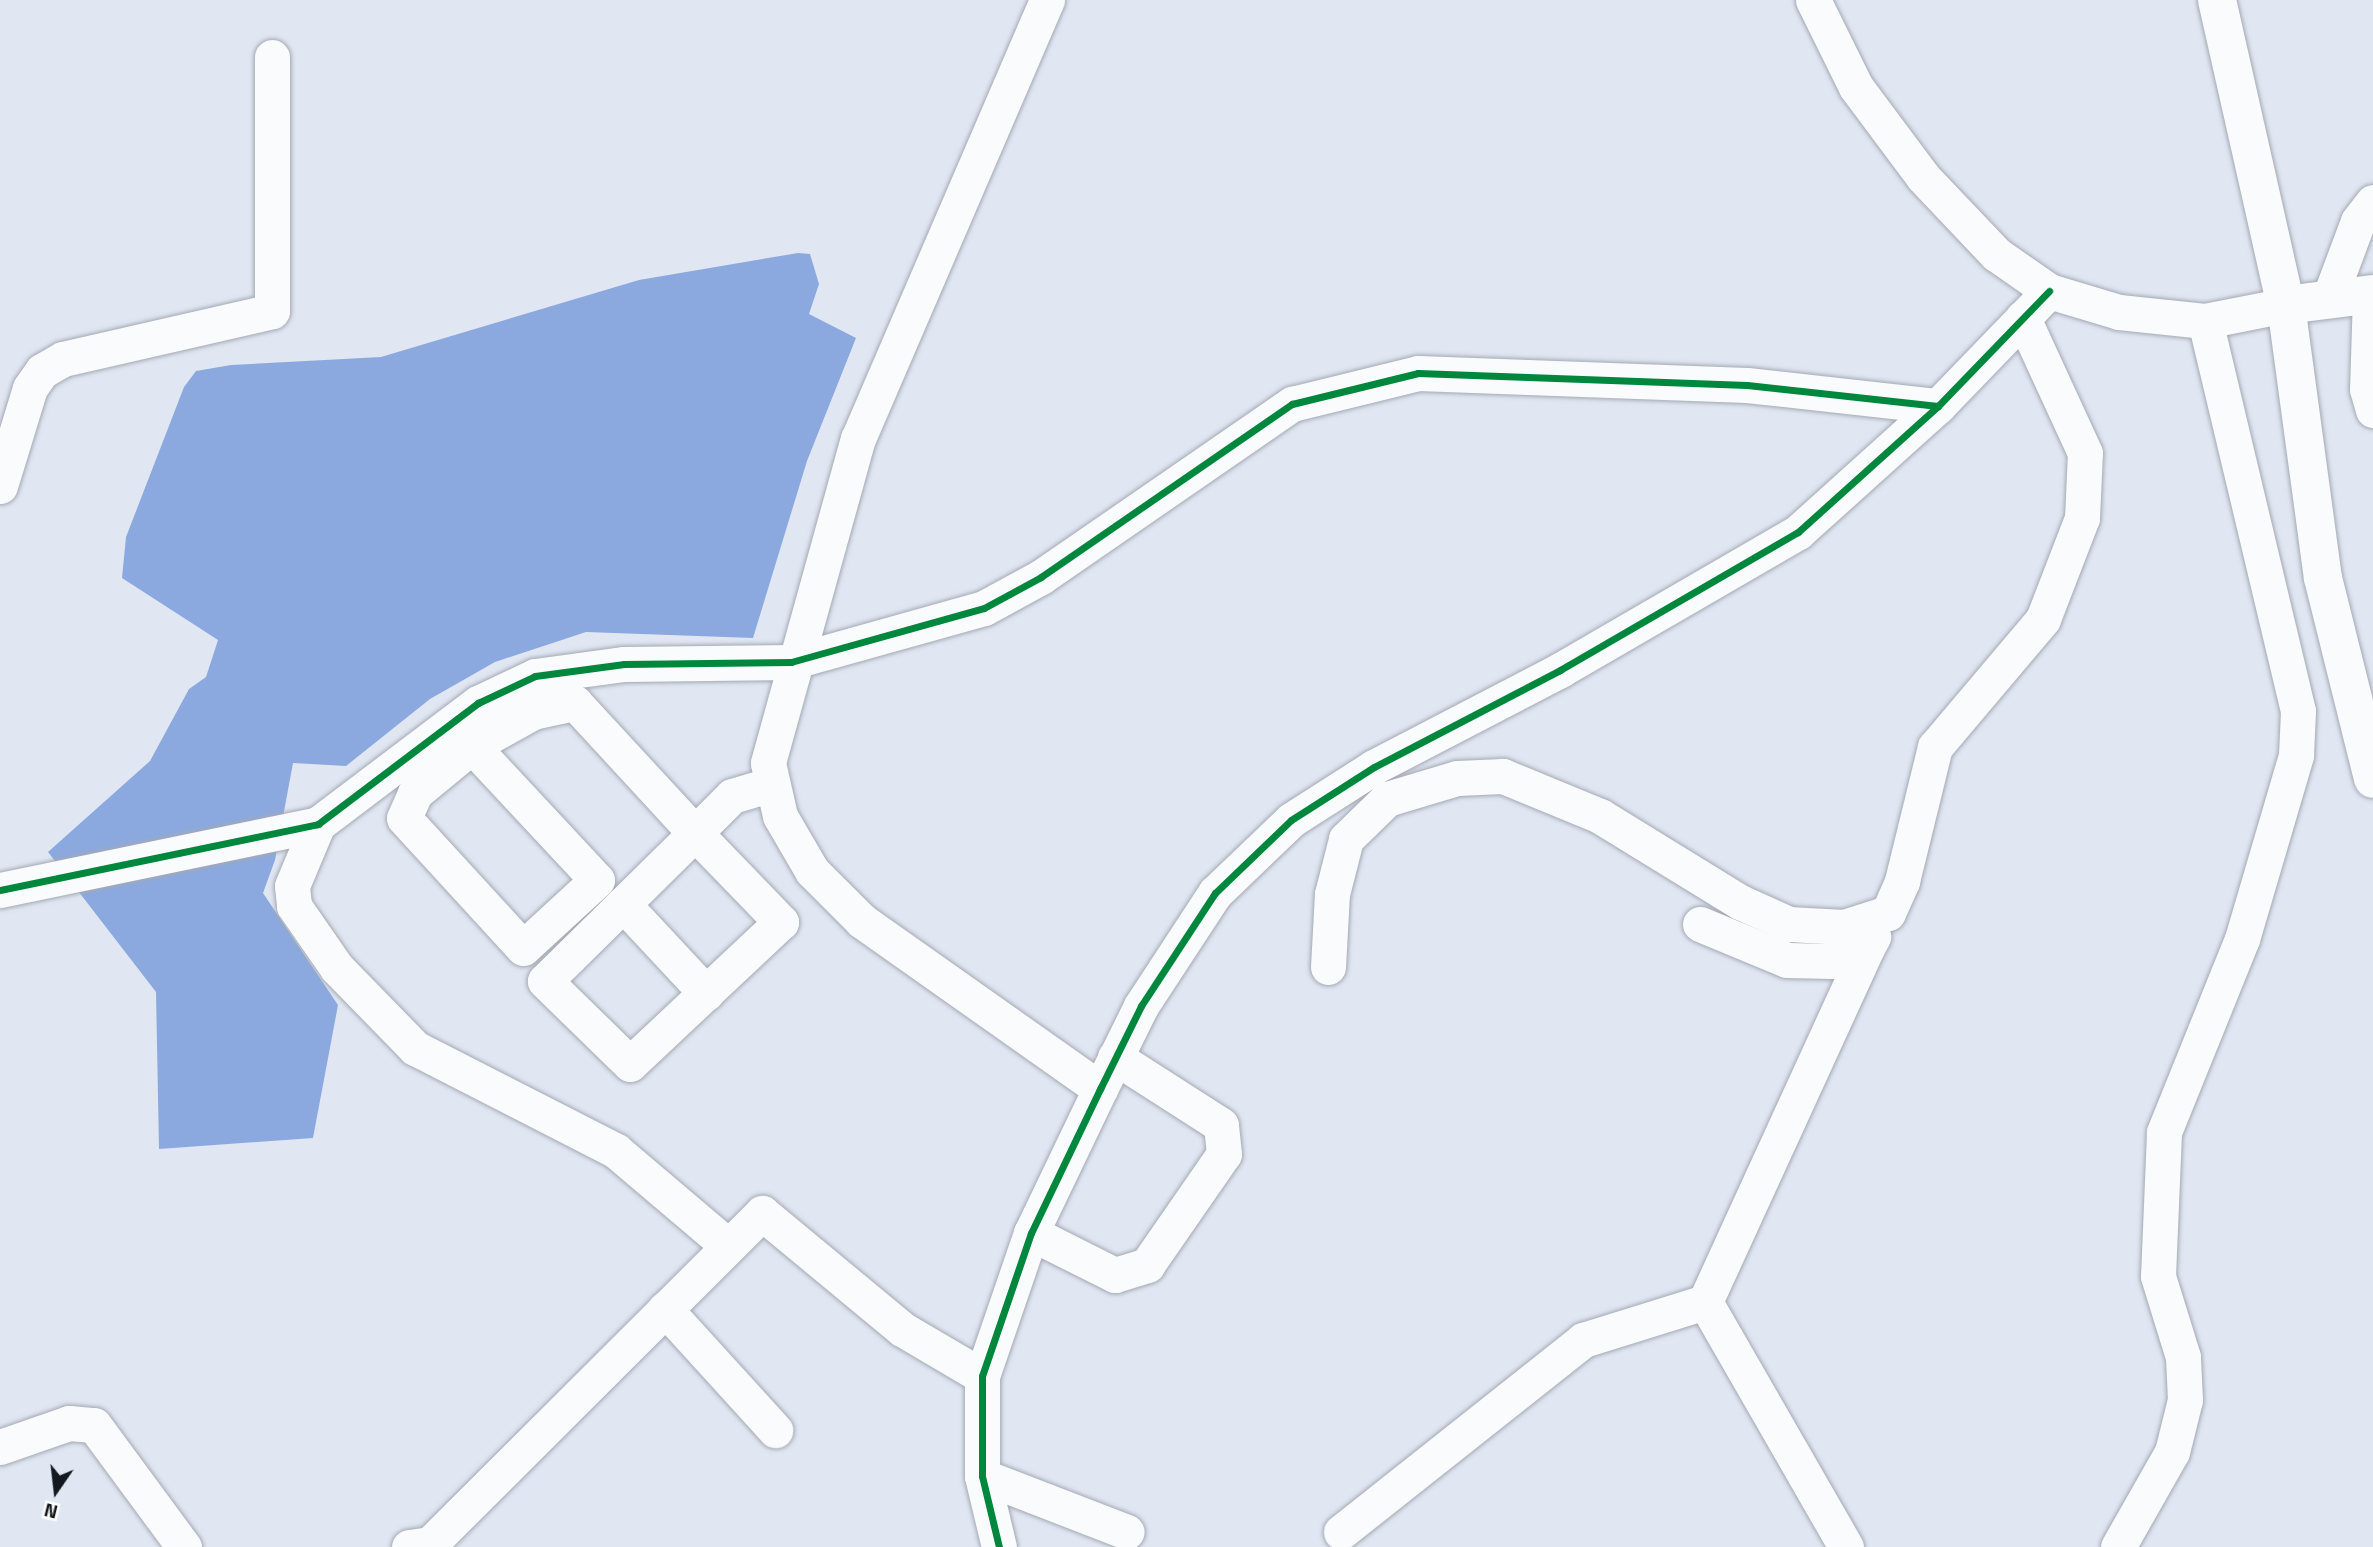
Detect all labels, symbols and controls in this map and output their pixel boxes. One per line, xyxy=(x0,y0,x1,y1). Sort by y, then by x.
north arrow xyxy=(21,1456,91,1526)
text: N xyxy=(41,1496,61,1528)

